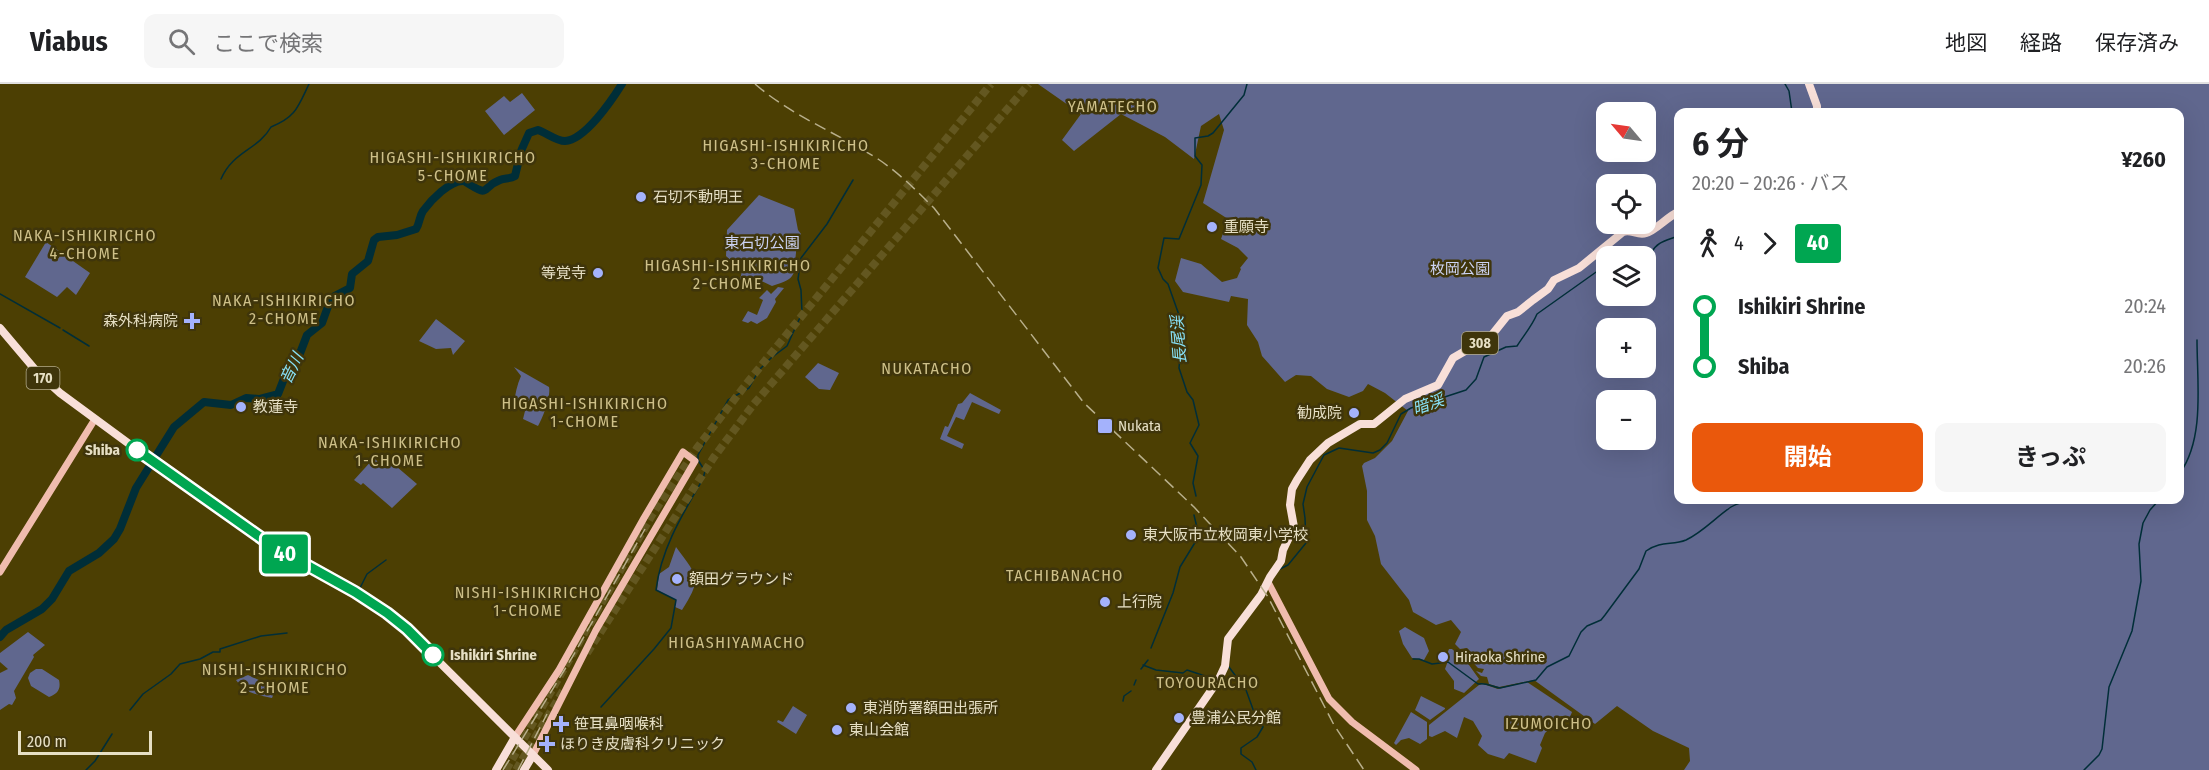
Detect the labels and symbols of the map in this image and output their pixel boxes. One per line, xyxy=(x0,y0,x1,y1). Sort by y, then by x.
district label: YAMATECHO xyxy=(1068,97,1158,116)
north arrow xyxy=(1596,102,1656,162)
district label: HIGASHI-ISHIKIRICHO 3-CHOME xyxy=(702,136,870,173)
district label: HIGASHI-ISHIKIRICHO 5-CHOME xyxy=(369,148,537,185)
place label: 石切不動明王 xyxy=(653,188,743,206)
marker: 石切不動明王 xyxy=(634,190,648,204)
place label: 重願寺 xyxy=(1224,218,1269,236)
marker: 重願寺 xyxy=(1205,220,1219,234)
district label: NAKA-ISHIKIRICHO 4-CHOME xyxy=(13,226,157,263)
park label: 東石切公園 xyxy=(724,234,800,252)
district label: HIGASHI-ISHIKIRICHO 2-CHOME xyxy=(644,256,812,293)
park label: 枚岡公園 xyxy=(1430,260,1490,278)
place label: 等覚寺 xyxy=(541,264,586,282)
marker: 等覚寺 xyxy=(591,266,605,280)
district label: NAKA-ISHIKIRICHO 2-CHOME xyxy=(212,291,356,328)
place label: 森外科病院 xyxy=(103,312,178,330)
marker: 森外科病院 xyxy=(183,312,201,330)
water label: 長尾渓 xyxy=(1167,313,1190,365)
road number: 308 xyxy=(1462,332,1498,354)
water label: 音川 xyxy=(276,348,308,387)
district label: NUKATACHO xyxy=(881,359,973,378)
road number: 170 xyxy=(26,367,60,389)
water label: 暗渓 xyxy=(1410,389,1448,419)
district label: HIGASHI-ISHIKIRICHO 1-CHOME xyxy=(501,394,669,431)
place label: 教蓮寺 xyxy=(253,398,298,416)
marker: 教蓮寺 xyxy=(234,400,248,414)
place label: 勧成院 xyxy=(1297,404,1342,422)
marker: 勧成院 xyxy=(1347,406,1361,420)
marker: Nukata xyxy=(1096,417,1114,435)
place label: Nukata xyxy=(1118,417,1161,435)
district label: NAKA-ISHIKIRICHO 1-CHOME xyxy=(318,433,462,470)
marker: Shiba xyxy=(126,439,148,461)
place label: Shiba xyxy=(85,441,121,459)
place label: 東大阪市立枚岡東小学校 xyxy=(1143,526,1308,544)
marker: 東大阪市立枚岡東小学校 xyxy=(1124,528,1138,542)
line badge: 40 xyxy=(258,534,312,574)
district label: TACHIBANACHO xyxy=(1006,566,1124,585)
place label: 額田グラウンド xyxy=(689,570,794,588)
marker: 額田グラウンド xyxy=(670,572,684,586)
district label: NISHI-ISHIKIRICHO 1-CHOME xyxy=(455,583,601,620)
place label: 上行院 xyxy=(1117,593,1162,611)
marker: 上行院 xyxy=(1098,595,1112,609)
district label: HIGASHIYAMACHO xyxy=(668,633,806,652)
marker: Ishikiri Shrine xyxy=(422,644,444,666)
place label: Ishikiri Shrine xyxy=(450,646,537,664)
place label: Hiraoka Shrine xyxy=(1455,648,1545,666)
marker: Hiraoka Shrine xyxy=(1436,650,1450,664)
district label: NISHI-ISHIKIRICHO 2-CHOME xyxy=(202,660,348,697)
district label: TOYOURACHO xyxy=(1156,673,1260,692)
place label: 東消防署額田出張所 xyxy=(863,699,998,717)
marker: 東消防署額田出張所 xyxy=(844,701,858,715)
place label: 豊浦公民分館 xyxy=(1191,709,1281,727)
marker: 豊浦公民分館 xyxy=(1172,711,1186,725)
district label: IZUMOICHO xyxy=(1505,714,1593,733)
marker: 笹耳鼻咽喉科 xyxy=(552,715,570,733)
place label: 笹耳鼻咽喉科 xyxy=(574,715,664,733)
place label: 東山会館 xyxy=(849,721,909,739)
marker: 東山会館 xyxy=(830,723,844,737)
scale bar xyxy=(18,728,152,756)
marker: ほりき皮膚科クリニック xyxy=(538,735,556,753)
place label: ほりき皮膚科クリニック xyxy=(560,735,725,753)

